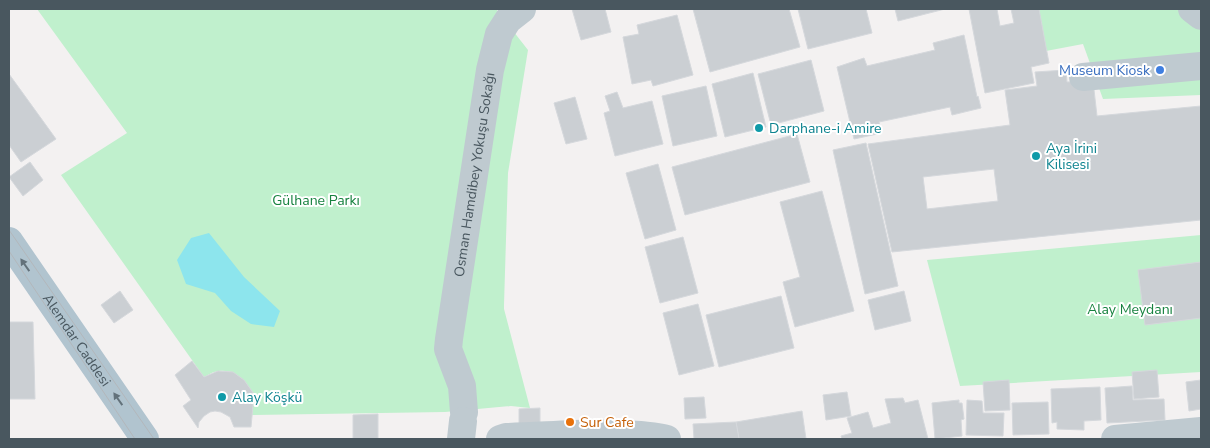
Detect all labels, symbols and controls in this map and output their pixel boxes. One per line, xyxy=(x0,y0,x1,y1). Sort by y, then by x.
place label: Museum Kiosk xyxy=(1059,61,1151,80)
marker: Museum Kiosk xyxy=(1154,64,1166,76)
street label: Osman Hamdibey Yokuşu Sokağı xyxy=(450,71,500,278)
place label: Darphane-i Amire xyxy=(769,119,882,138)
marker: Darphane-i Amire xyxy=(753,122,765,134)
place label: Aya İrini Kilisesi xyxy=(1046,139,1097,174)
marker: Aya İrini Kilisesi xyxy=(1030,150,1042,162)
park label: Gülhane Parkı xyxy=(272,191,360,210)
one-way arrow xyxy=(21,259,30,272)
street label: Alemdar Caddesi xyxy=(38,290,115,390)
park label: Alay Meydanı xyxy=(1087,300,1173,319)
place label: Alay Köşkü xyxy=(232,388,302,407)
marker: Alay Köşkü xyxy=(216,391,228,403)
one-way arrow xyxy=(113,392,123,406)
place label: Sur Cafe xyxy=(580,413,634,432)
marker: Sur Cafe xyxy=(564,416,576,428)

